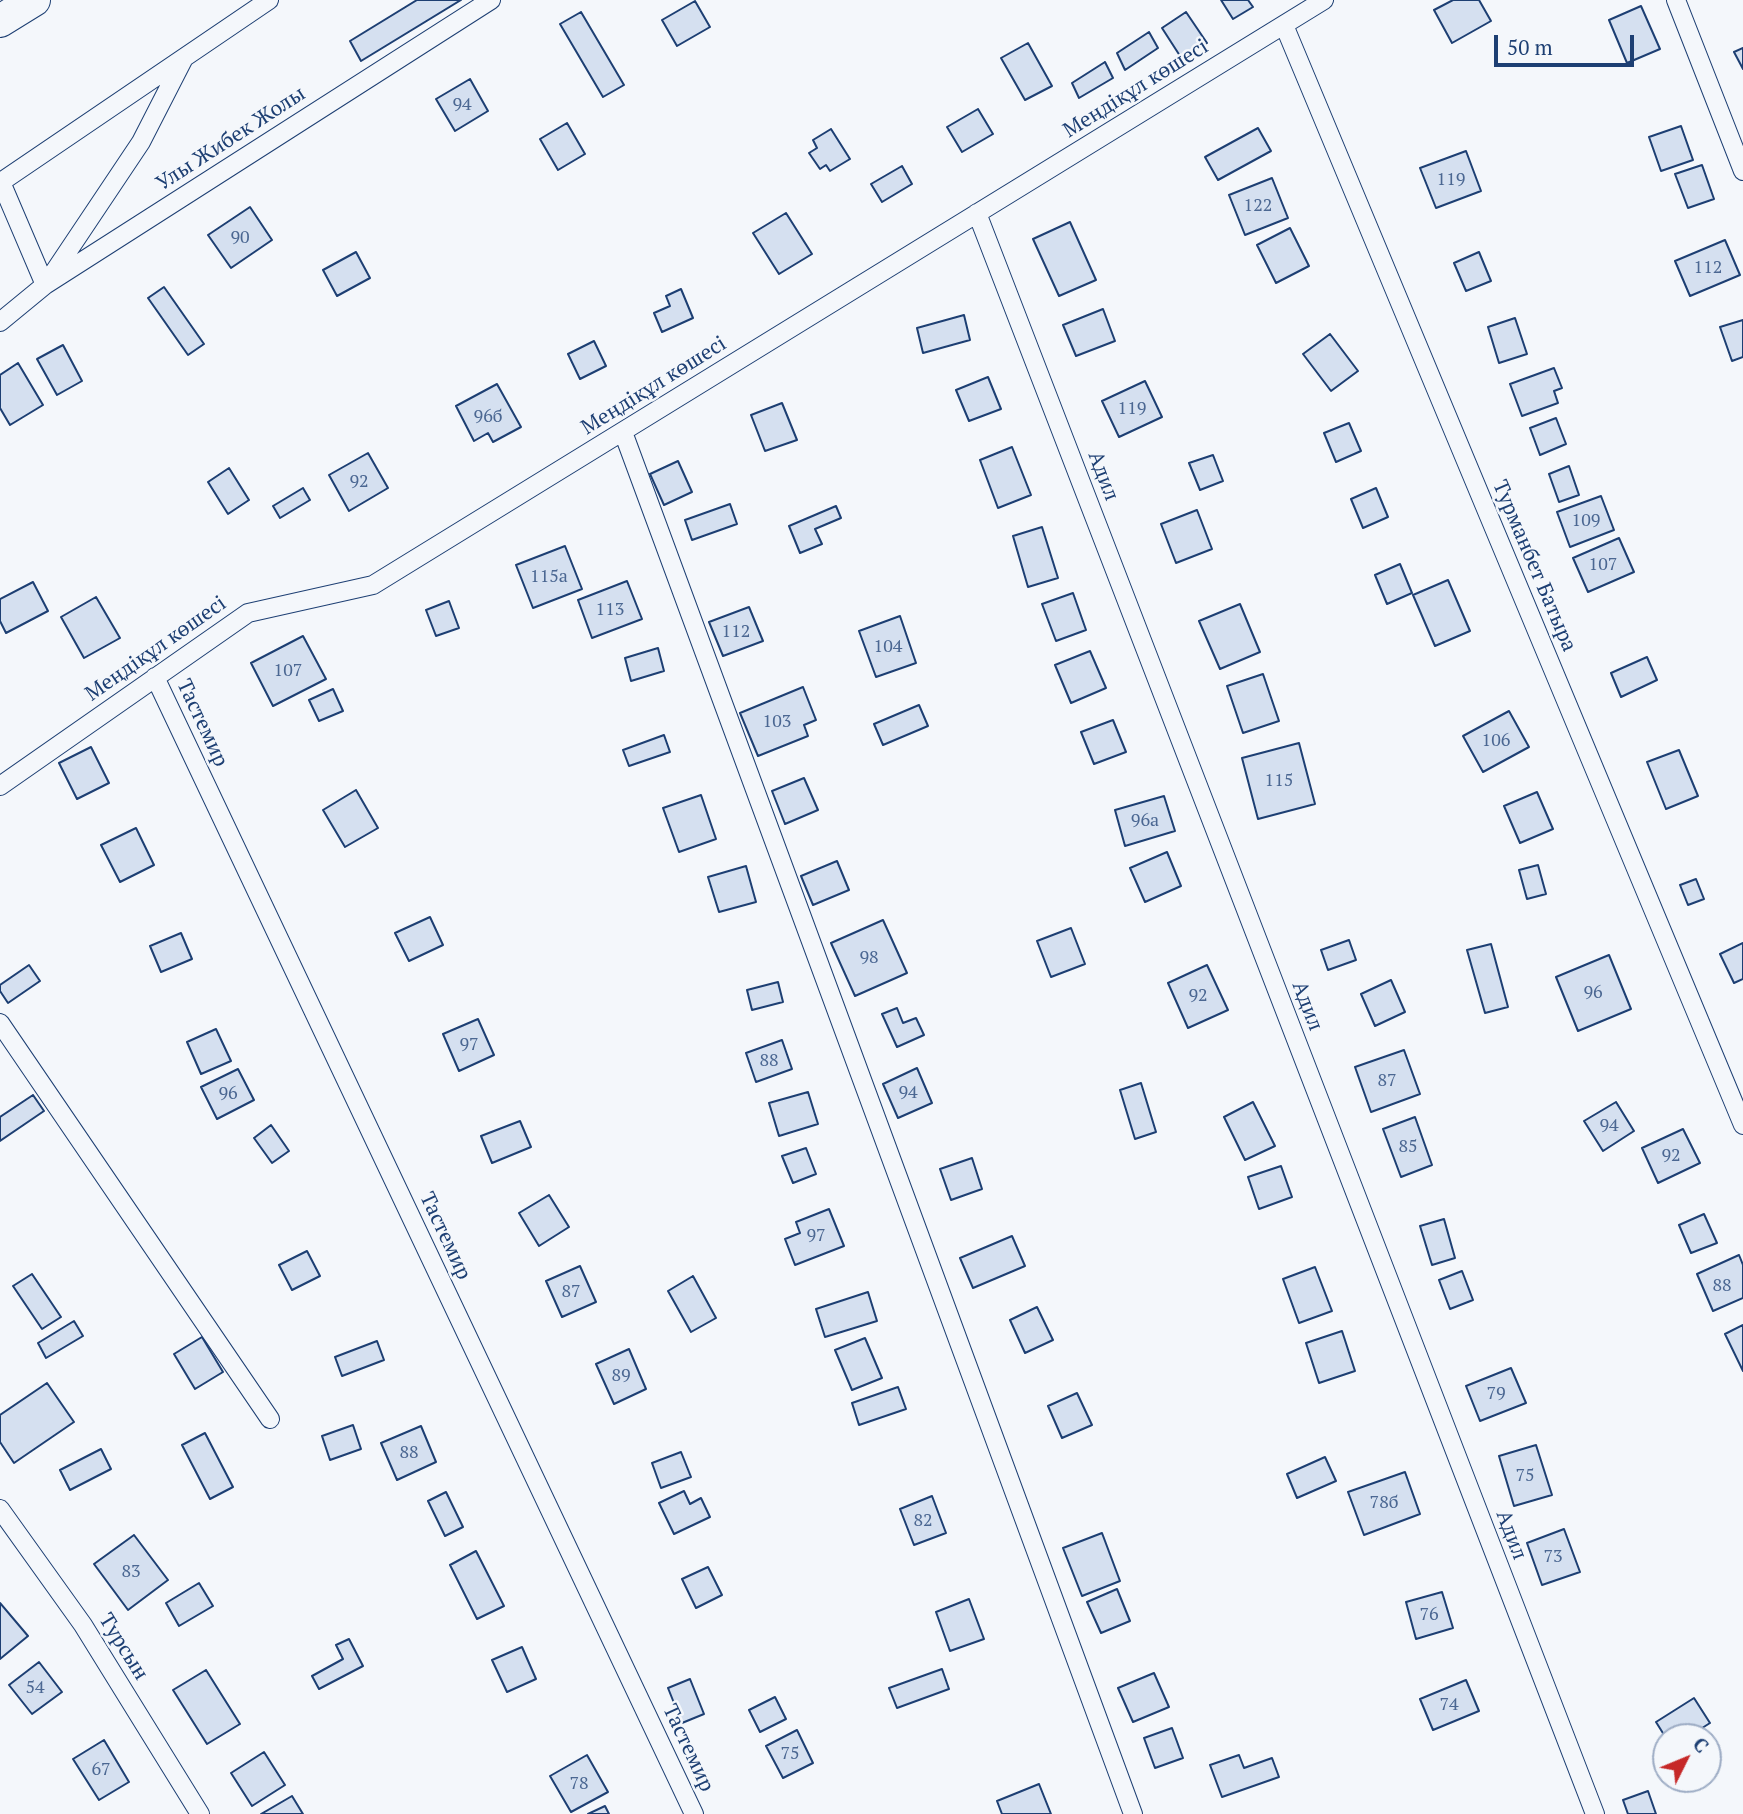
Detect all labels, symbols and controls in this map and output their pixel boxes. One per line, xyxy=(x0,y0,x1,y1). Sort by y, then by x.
scale bar xyxy=(1498,21,1638,65)
text: 50 m xyxy=(1507,33,1553,61)
street label: Меңдіқұл көшесі xyxy=(1059,34,1213,144)
street label: Улы Жибек Жолы xyxy=(152,81,310,197)
house number: 94 xyxy=(452,94,472,116)
house number: 119 xyxy=(1437,169,1465,191)
house number: 122 xyxy=(1244,195,1272,217)
house number: 90 xyxy=(230,227,250,249)
house number: 112 xyxy=(1694,257,1722,279)
street label: Меңдіқұл көшесі xyxy=(577,331,731,441)
house number: 119 xyxy=(1118,398,1146,420)
house number: 96б xyxy=(474,406,502,428)
street label: Адил xyxy=(1082,448,1124,504)
house number: 92 xyxy=(349,471,369,493)
street label: Турманбет Батыра xyxy=(1487,477,1581,655)
house number: 109 xyxy=(1572,510,1600,532)
house number: 107 xyxy=(1589,554,1617,576)
house number: 115а xyxy=(530,566,568,588)
street label: Меңдіқұл көшесі xyxy=(81,591,231,707)
house number: 113 xyxy=(596,599,624,621)
house number: 112 xyxy=(722,621,750,643)
house number: 104 xyxy=(874,636,902,658)
house number: 107 xyxy=(274,660,302,682)
street label: Тастемир xyxy=(171,675,233,771)
house number: 103 xyxy=(763,711,791,733)
house number: 106 xyxy=(1482,730,1510,752)
house number: 115 xyxy=(1265,770,1293,792)
house number: 96а xyxy=(1131,810,1159,832)
house number: 98 xyxy=(859,947,879,969)
street label: Адил xyxy=(1286,978,1328,1034)
house number: 96 xyxy=(1583,982,1603,1004)
house number: 92 xyxy=(1188,985,1208,1007)
house number: 97 xyxy=(459,1034,479,1056)
house number: 88 xyxy=(759,1050,779,1072)
house number: 87 xyxy=(1377,1070,1397,1092)
house number: 94 xyxy=(898,1082,918,1104)
house number: 96 xyxy=(218,1083,238,1105)
house number: 94 xyxy=(1599,1115,1619,1137)
house number: 85 xyxy=(1398,1136,1418,1158)
house number: 92 xyxy=(1661,1145,1681,1167)
street label: Тастемир xyxy=(414,1188,476,1284)
house number: 97 xyxy=(806,1225,826,1247)
house number: 88 xyxy=(1712,1275,1732,1297)
house number: 87 xyxy=(561,1281,581,1303)
house number: 89 xyxy=(611,1365,631,1387)
house number: 79 xyxy=(1486,1383,1506,1405)
house number: 88 xyxy=(399,1442,419,1464)
house number: 75 xyxy=(1515,1465,1535,1487)
house number: 78б xyxy=(1370,1492,1398,1514)
street label: Адил xyxy=(1490,1507,1532,1563)
house number: 82 xyxy=(913,1510,933,1532)
house number: 73 xyxy=(1543,1546,1563,1568)
house number: 83 xyxy=(121,1561,141,1583)
house number: 76 xyxy=(1419,1604,1439,1626)
street label: Турсын xyxy=(93,1609,153,1685)
house number: 54 xyxy=(25,1677,45,1699)
house number: 74 xyxy=(1439,1694,1459,1716)
street label: Тастемир xyxy=(657,1700,719,1796)
north arrow xyxy=(1652,1723,1722,1793)
text: С xyxy=(1688,1732,1715,1758)
house number: 75 xyxy=(780,1743,800,1765)
house number: 67 xyxy=(91,1759,111,1781)
house number: 78 xyxy=(569,1773,589,1795)

